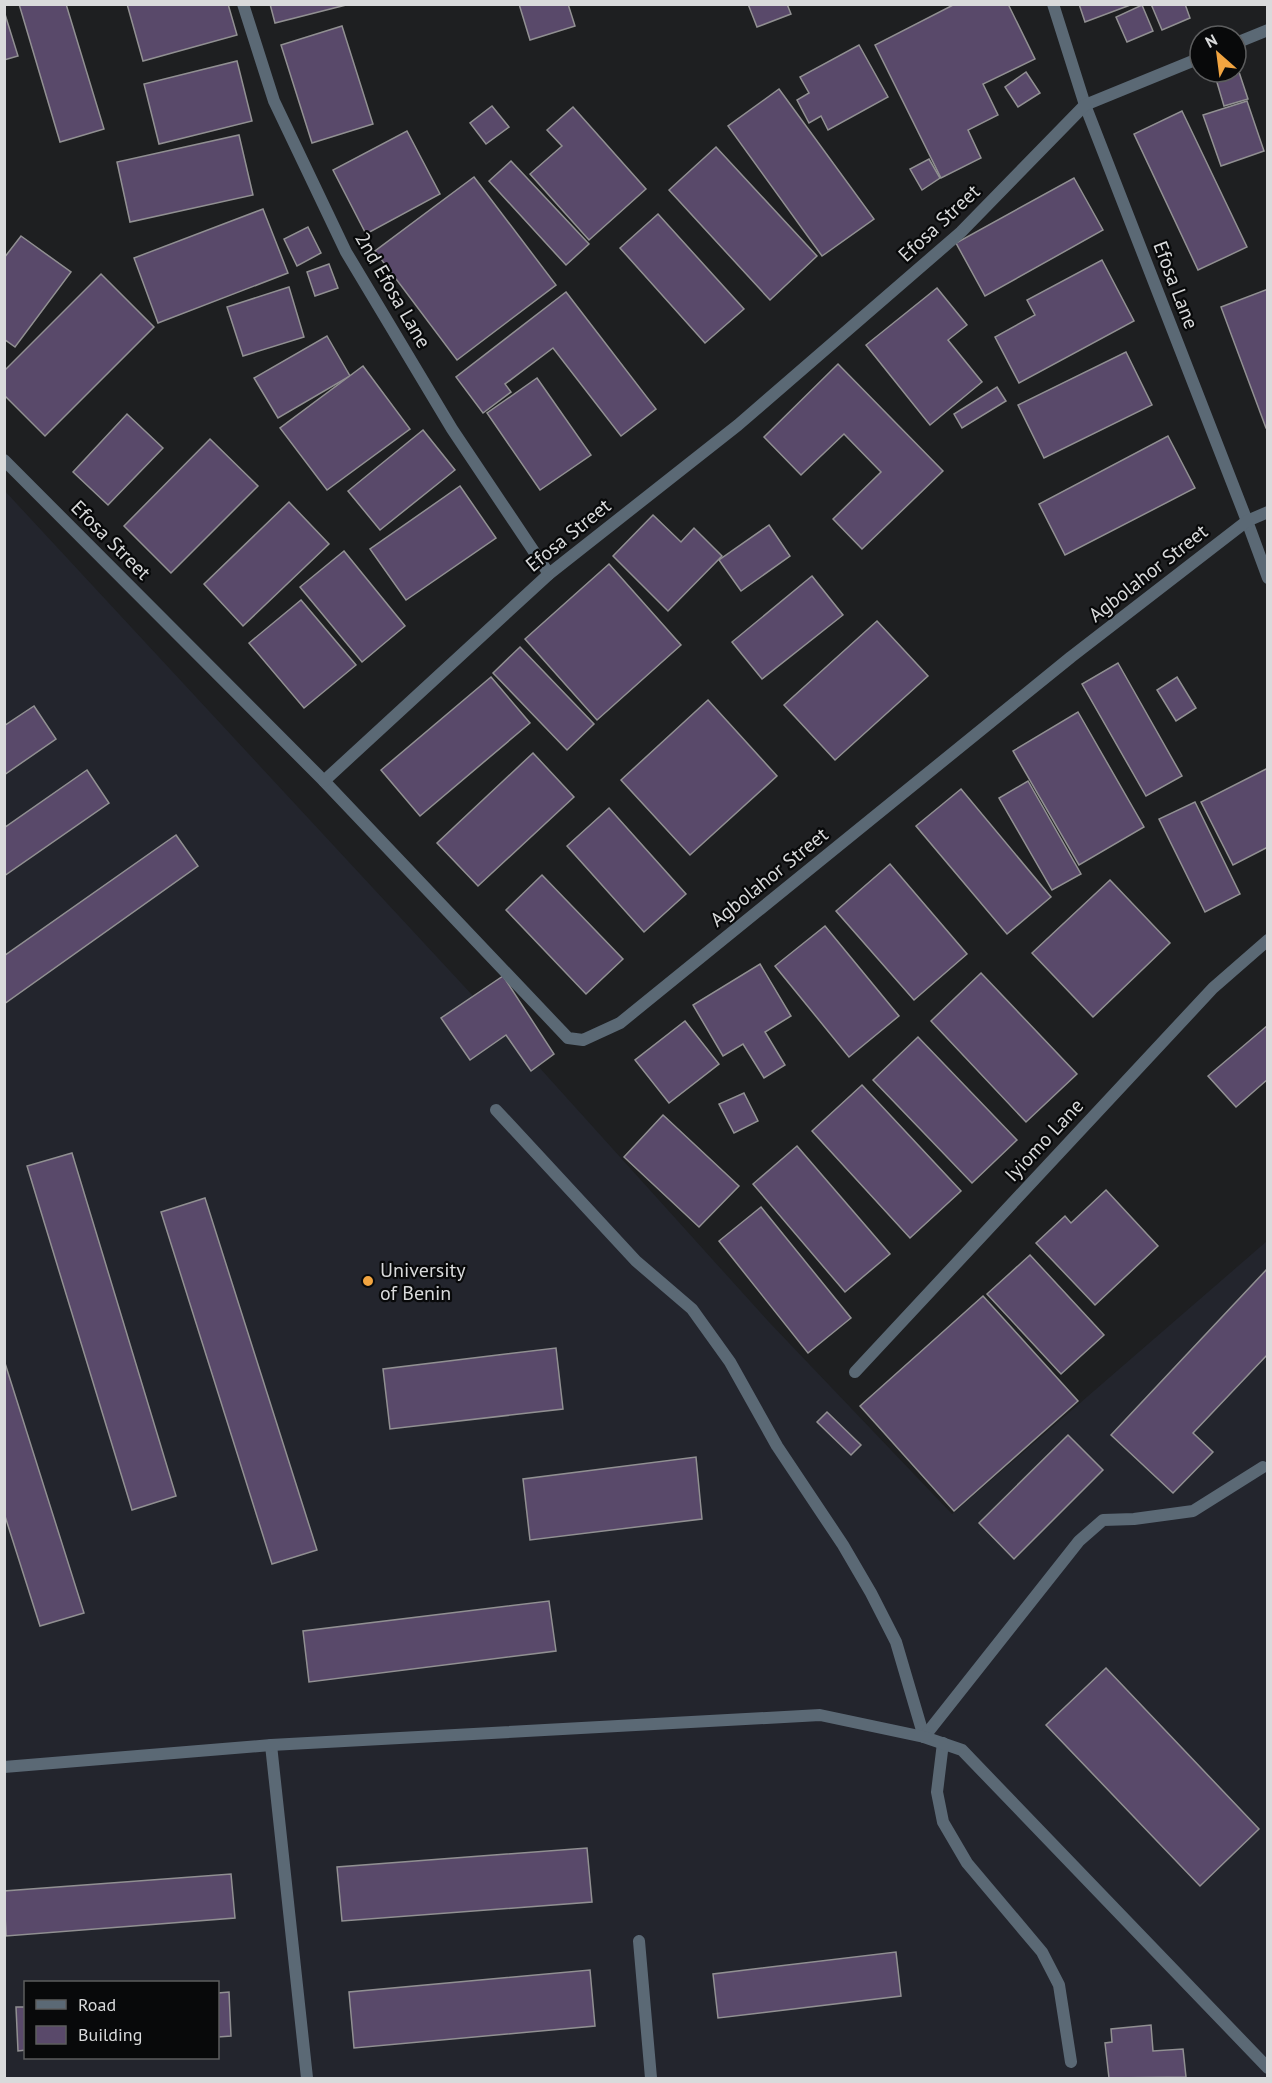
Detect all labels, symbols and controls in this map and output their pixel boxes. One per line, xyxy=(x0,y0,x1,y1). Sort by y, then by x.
north arrow xyxy=(1188,24,1248,84)
text: N xyxy=(1202,29,1220,52)
street label: Efosa Street xyxy=(893,178,985,267)
street label: 2nd Efosa Lane xyxy=(349,227,437,353)
street label: Efosa Lane xyxy=(1147,237,1205,333)
street label: Efosa Street xyxy=(520,493,616,577)
street label: Efosa Street xyxy=(66,495,157,586)
street label: Agbolahor Street xyxy=(1083,518,1213,628)
street label: Agbolahor Street xyxy=(705,821,833,933)
street label: Iyiomo Lane xyxy=(999,1093,1089,1187)
place label: University of Benin xyxy=(380,1257,466,1306)
marker: University of Benin xyxy=(361,1274,375,1288)
legend xyxy=(24,1981,219,2059)
text: Road xyxy=(78,1993,116,2016)
text: Building xyxy=(78,2023,142,2046)

